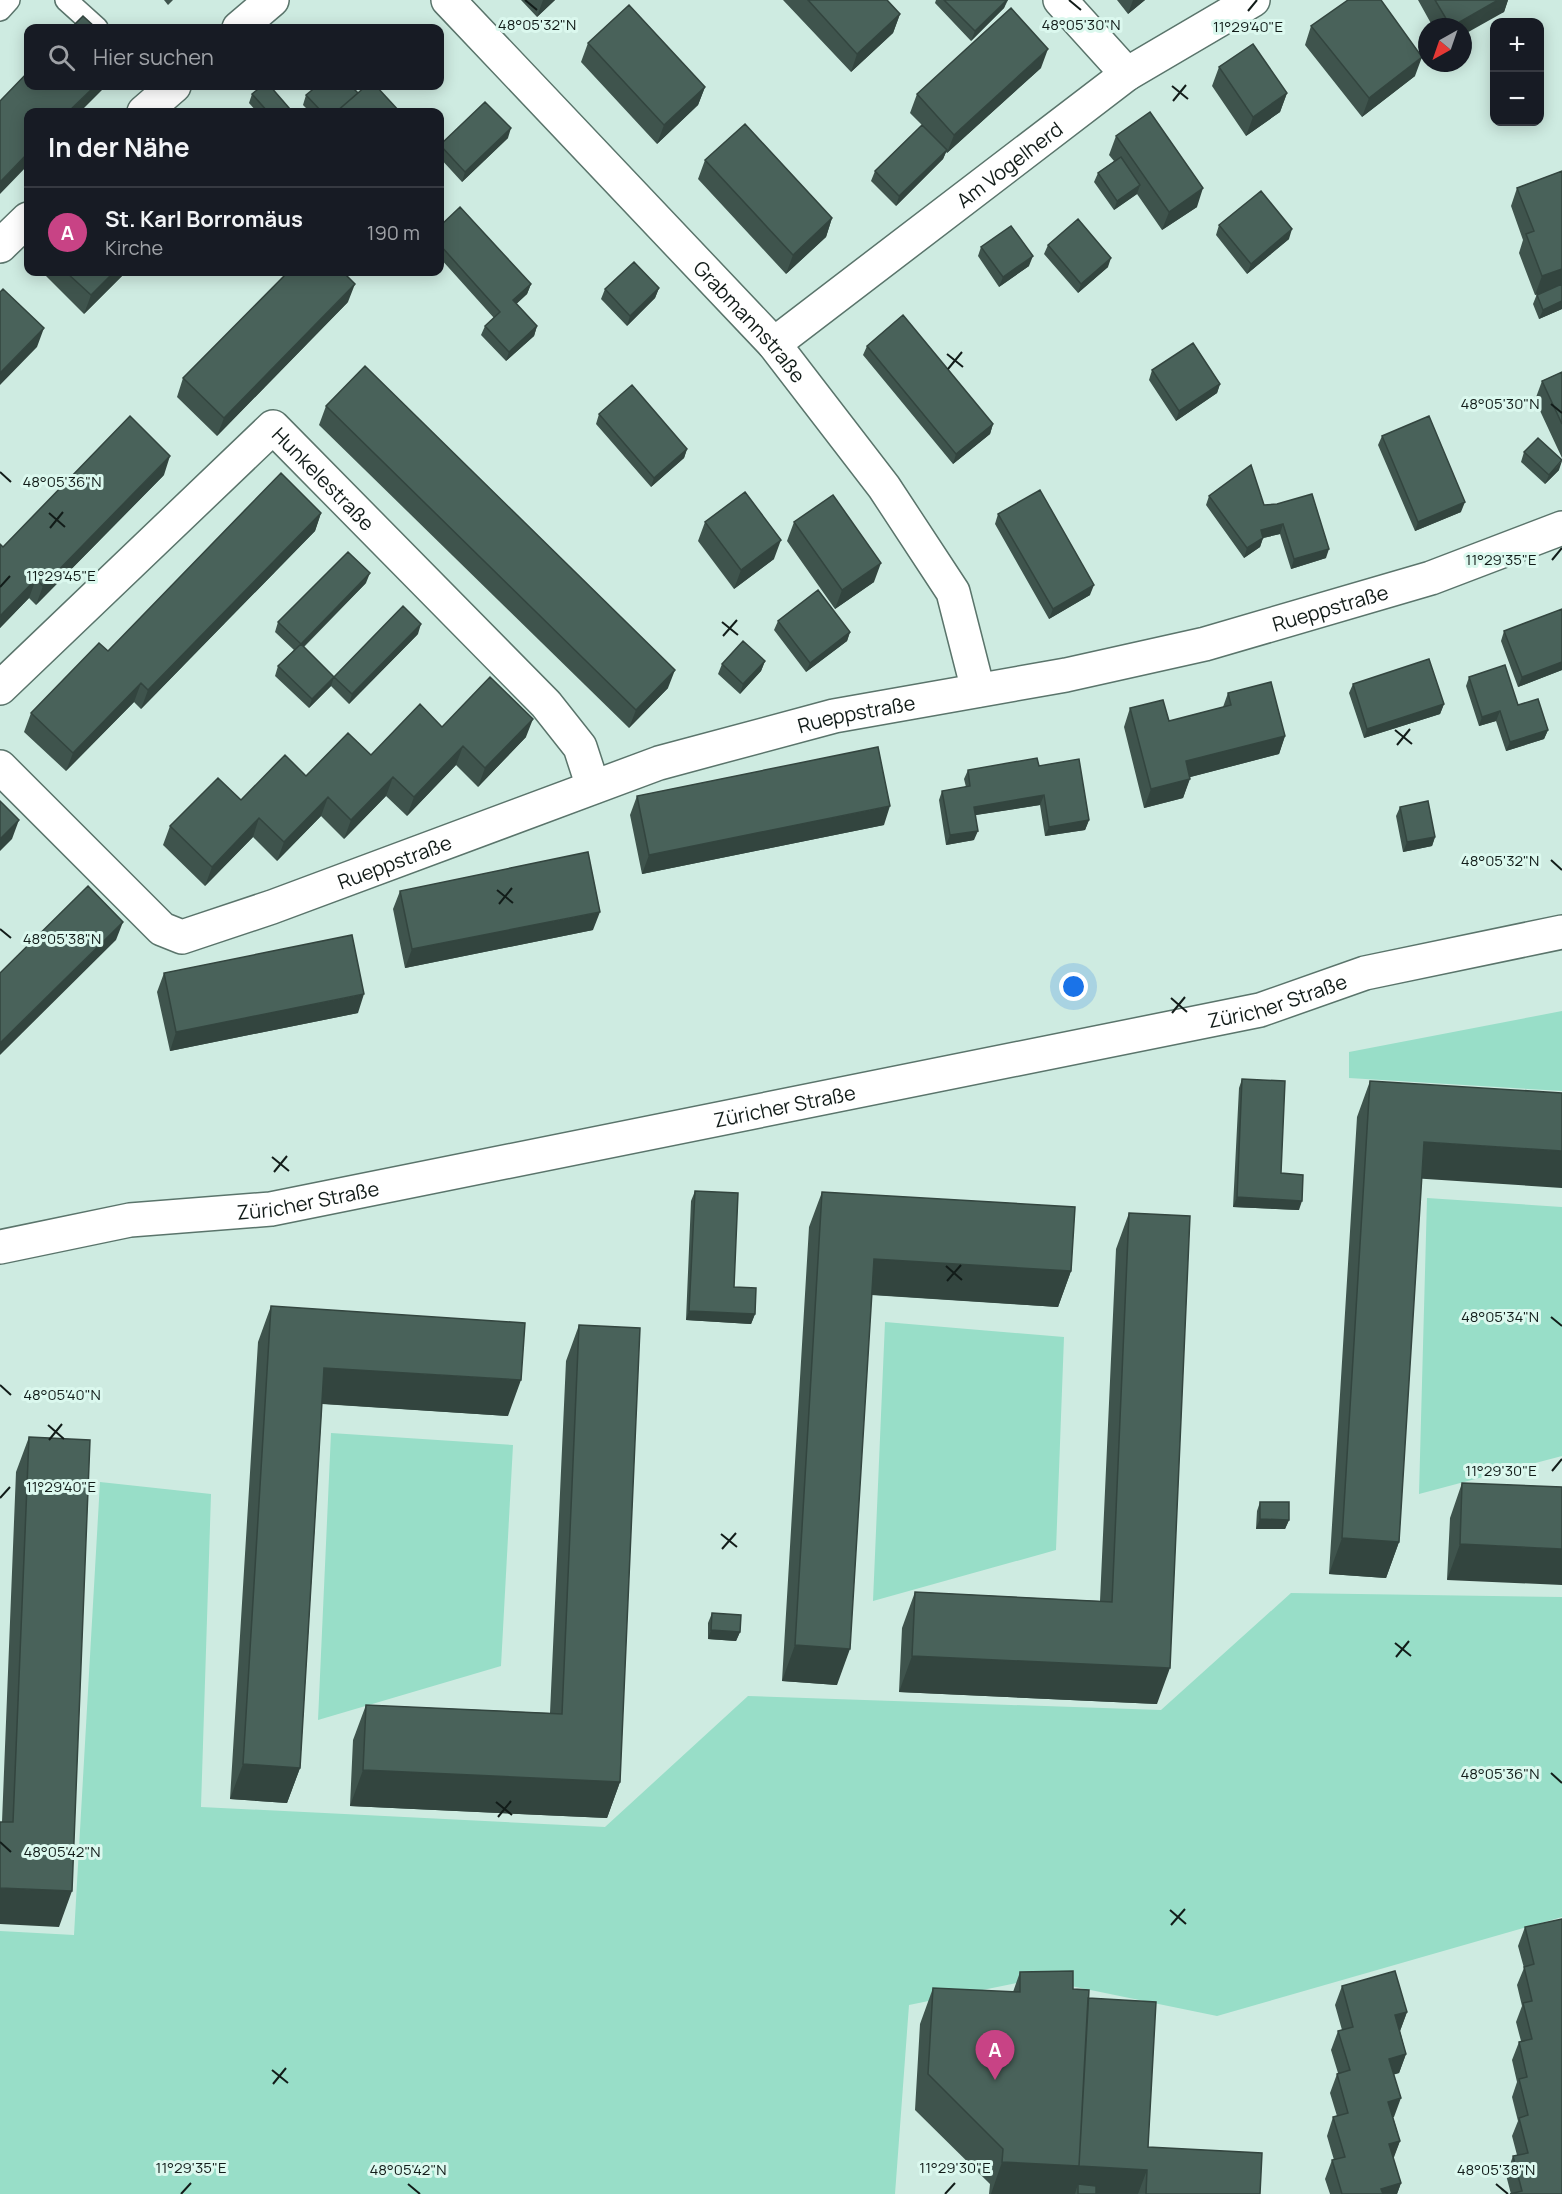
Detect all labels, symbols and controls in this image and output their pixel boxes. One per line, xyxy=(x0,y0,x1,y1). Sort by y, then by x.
text: 48°05'32"N xyxy=(498,14,576,35)
text: 48°05'30"N xyxy=(1042,14,1120,35)
text: 11°29'40"E xyxy=(1213,16,1283,37)
north arrow xyxy=(1418,18,1472,72)
map controls xyxy=(1490,18,1544,126)
button: + xyxy=(1490,18,1544,72)
search box xyxy=(24,24,444,90)
icon: search xyxy=(45,41,78,74)
text: Hier suchen xyxy=(93,42,214,72)
button: − xyxy=(1490,72,1544,126)
street label: Am Vogelherd xyxy=(950,115,1068,213)
text: In der Nähe xyxy=(48,129,190,165)
text: St. Karl Borromäus xyxy=(105,204,303,234)
text: A xyxy=(61,219,74,246)
text: 190 m xyxy=(367,219,420,246)
text: Kirche xyxy=(105,234,163,261)
street label: Grabmannstraße xyxy=(688,254,812,388)
text: 48°05'30"N xyxy=(1461,393,1539,414)
street label: Hunkelestraße xyxy=(267,421,381,536)
text: 48°05'36"N xyxy=(22,471,102,492)
text: 11°29'35"E xyxy=(1466,549,1536,570)
text: 11°29'45"E xyxy=(26,565,96,586)
street label: Rueppstraße xyxy=(1269,578,1391,637)
street label: Rueppstraße xyxy=(794,688,917,739)
street label: Rueppstraße xyxy=(334,828,455,895)
text: 48°05'32"N xyxy=(1461,850,1539,871)
text: 48°05'38"N xyxy=(23,928,101,949)
street label: Züricher Straße xyxy=(1205,967,1350,1034)
your location xyxy=(1059,972,1088,1001)
street label: Züricher Straße xyxy=(711,1078,858,1133)
street label: Züricher Straße xyxy=(236,1174,381,1225)
text: 48°05'34"N xyxy=(1461,1306,1539,1327)
text: 48°05'40"N xyxy=(23,1384,101,1405)
text: 11°29'30"E xyxy=(1465,1460,1537,1481)
text: 11°29'40"E xyxy=(26,1476,96,1497)
text: 48°05'36"N xyxy=(1460,1763,1540,1784)
text: 48°05'42"N xyxy=(23,1841,101,1862)
pin: A xyxy=(976,2030,1014,2080)
text: 11°29'35"E xyxy=(156,2157,226,2178)
text: 11°29'30"E xyxy=(919,2157,991,2178)
text: 48°05'42"N xyxy=(369,2159,447,2180)
text: 48°05'38"N xyxy=(1457,2159,1535,2180)

